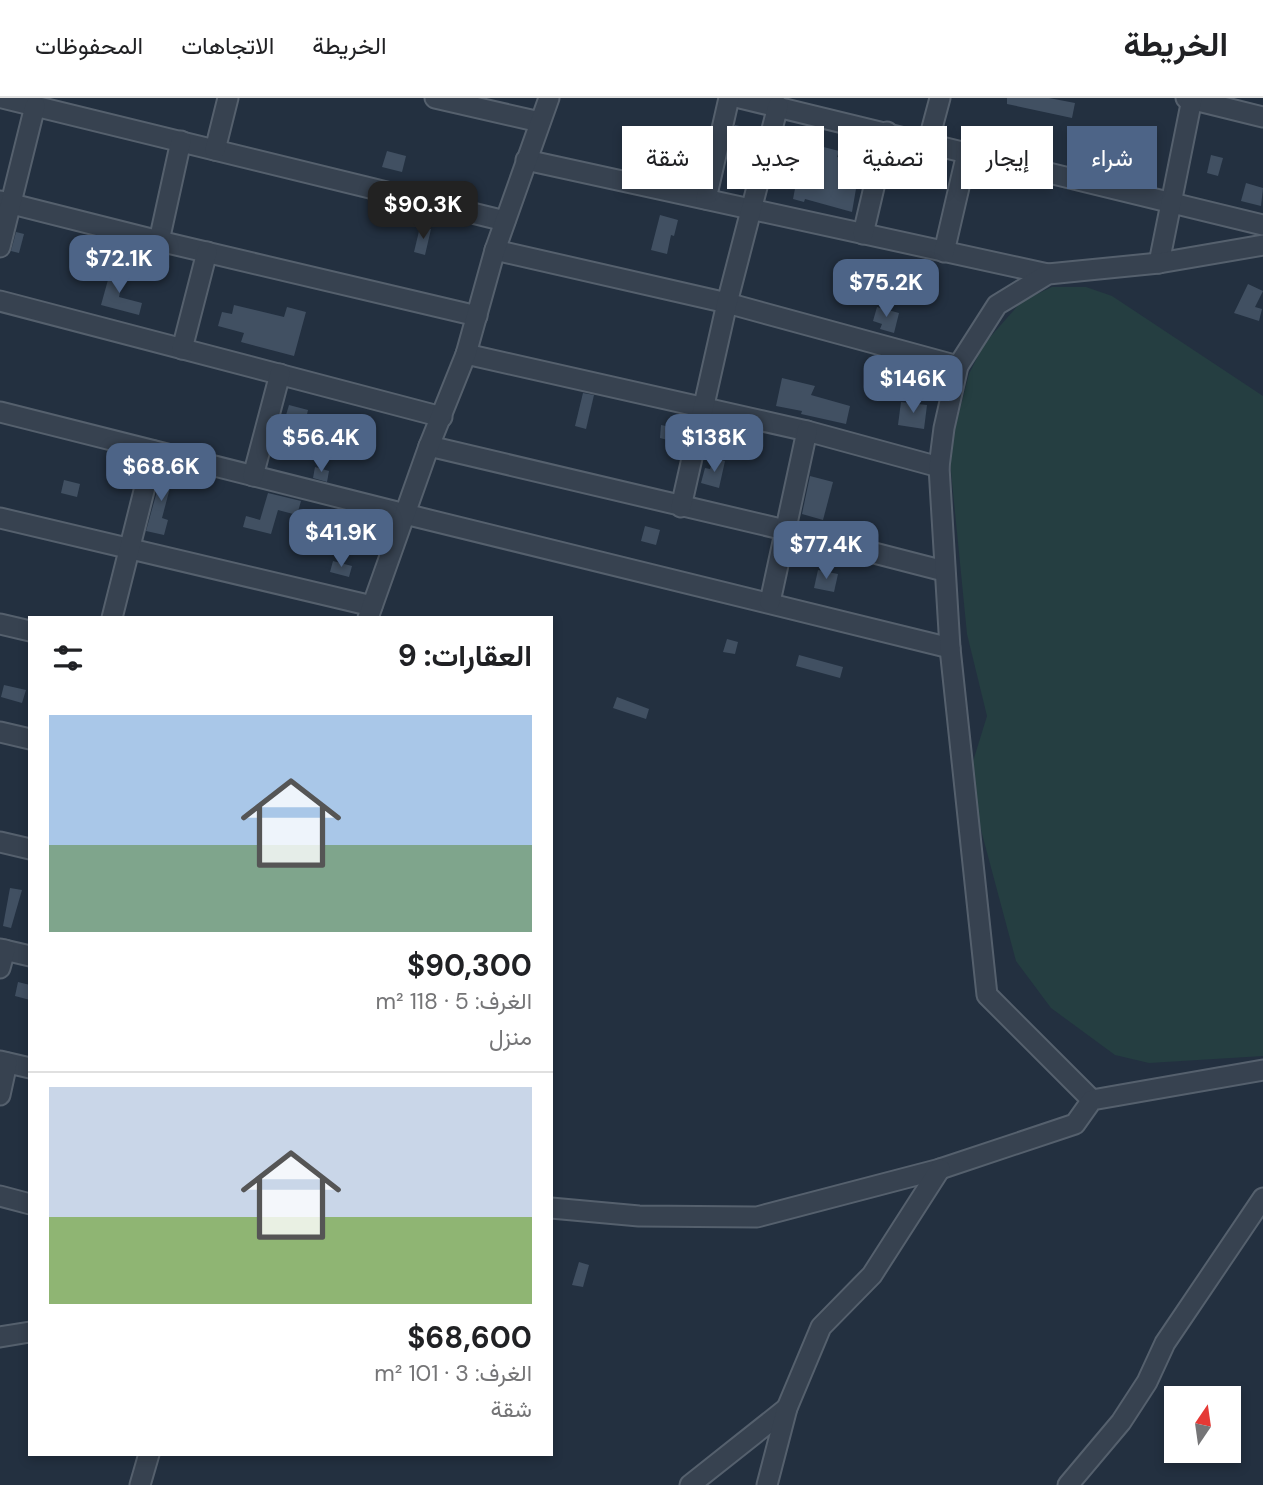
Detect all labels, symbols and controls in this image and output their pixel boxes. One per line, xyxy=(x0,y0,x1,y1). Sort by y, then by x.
text: الخريطة xyxy=(1124,23,1228,66)
text: المحفوظات xyxy=(35,30,143,61)
text: الاتجاهات xyxy=(181,30,274,61)
text: الخريطة xyxy=(312,30,387,61)
chip: شقة xyxy=(622,126,713,189)
chip: جديد xyxy=(727,126,824,189)
chip: تصفية xyxy=(838,126,947,189)
chip: إيجار xyxy=(961,126,1053,189)
chip: شراء xyxy=(1067,126,1157,189)
pin: $90.3K xyxy=(366,181,480,241)
text: $90.3K xyxy=(384,189,462,219)
pin: $72.1K xyxy=(62,236,176,295)
text: $72.1K xyxy=(85,243,153,273)
pin: $75.2K xyxy=(829,260,943,319)
text: $75.2K xyxy=(849,267,923,297)
pin: $146K xyxy=(864,356,962,415)
text: $146K xyxy=(880,363,946,393)
pin: $56.4K xyxy=(264,414,378,474)
pin: $138K xyxy=(665,414,763,474)
text: $56.4K xyxy=(282,422,360,452)
text: $138K xyxy=(681,422,747,452)
pin: $68.6K xyxy=(104,444,218,503)
text: $68.6K xyxy=(122,451,200,481)
pin: $41.9K xyxy=(284,510,398,569)
text: $41.9K xyxy=(305,517,377,547)
pin: $77.4K xyxy=(769,522,883,581)
text: $77.4K xyxy=(790,529,862,559)
text: العقارات: 9 xyxy=(398,636,532,675)
icon: filters xyxy=(49,639,87,677)
icon: home xyxy=(228,760,354,886)
text: $90,300 xyxy=(407,946,532,985)
text: الغرف: 5 · 118 m² xyxy=(375,986,532,1016)
text: منزل xyxy=(489,1022,532,1052)
icon: home xyxy=(228,1132,354,1258)
text: $68,600 xyxy=(407,1318,532,1357)
text: الغرف: 3 · 101 m² xyxy=(374,1358,532,1388)
north arrow xyxy=(1164,1386,1241,1463)
map controls xyxy=(1164,1386,1241,1463)
text: شقة xyxy=(490,1394,532,1424)

